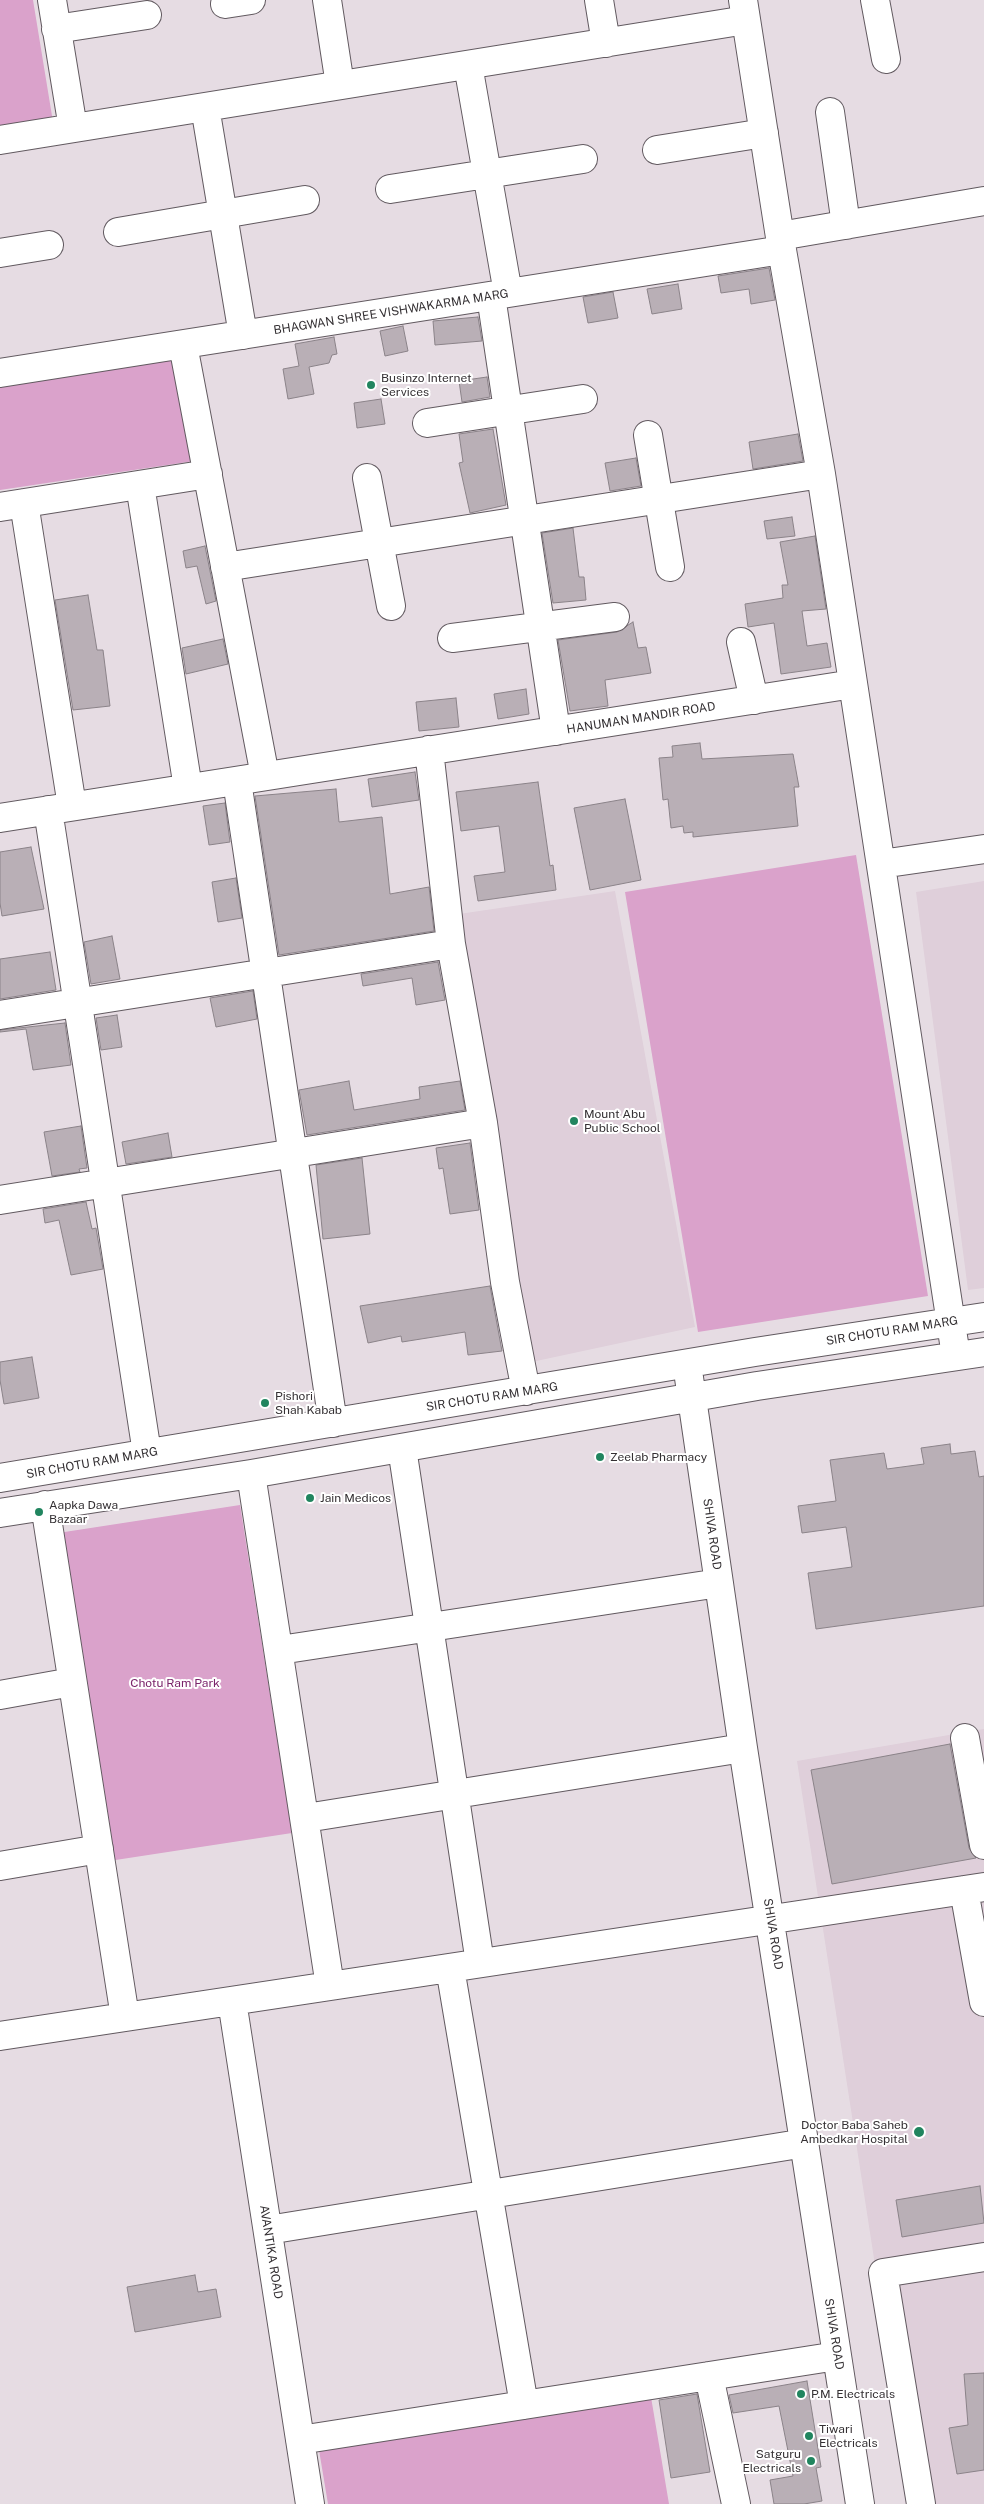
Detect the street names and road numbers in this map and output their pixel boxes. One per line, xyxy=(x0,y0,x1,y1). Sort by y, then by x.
street label: BHAGWAN SHREE VISHWAKARMA MARG xyxy=(272,286,510,338)
street label: HANUMAN MANDIR ROAD xyxy=(566,699,716,737)
street label: SIR CHOTU RAM MARG xyxy=(825,1313,959,1349)
street label: SIR CHOTU RAM MARG xyxy=(425,1379,559,1415)
street label: SIR CHOTU RAM MARG xyxy=(25,1444,159,1482)
street label: SHIVA ROAD xyxy=(700,1497,724,1571)
street label: SHIVA ROAD xyxy=(760,1897,786,1971)
street label: AVANTIKA ROAD xyxy=(256,2204,286,2300)
street label: SHIVA ROAD xyxy=(821,2297,847,2371)

